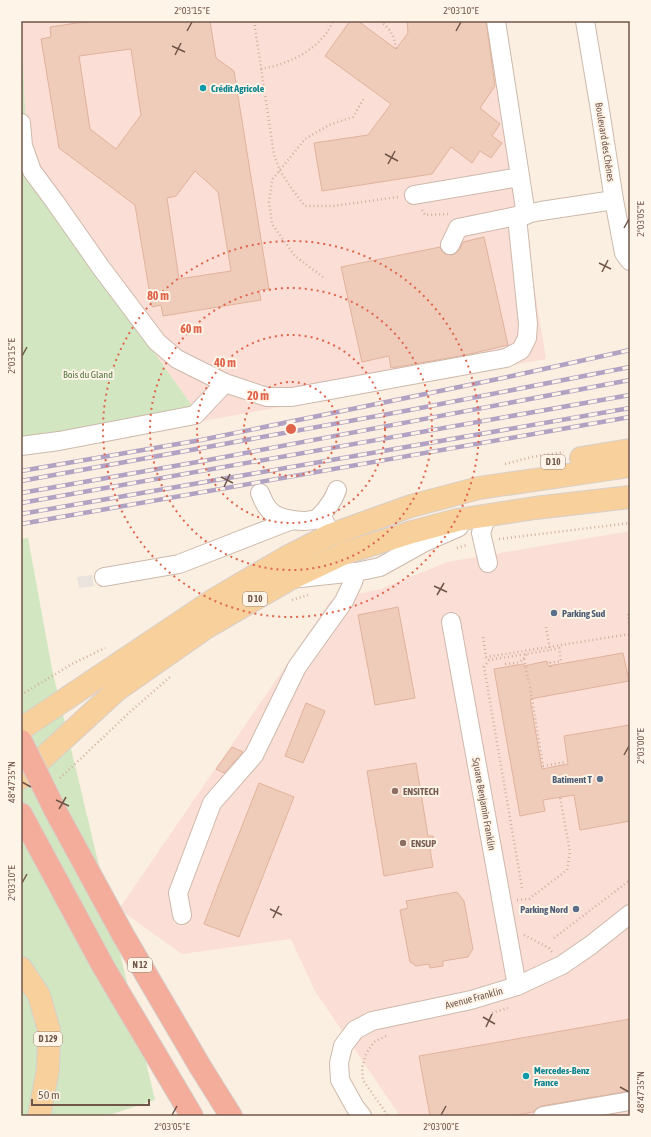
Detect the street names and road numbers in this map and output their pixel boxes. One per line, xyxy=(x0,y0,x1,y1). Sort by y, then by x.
street label: Boulevard des Chênes xyxy=(593,102,617,183)
road number: D 10 xyxy=(541,455,565,469)
road number: D 10 xyxy=(243,592,267,606)
street label: Square Benjamin Franklin xyxy=(470,757,498,852)
road number: N 12 xyxy=(128,958,152,972)
street label: Avenue Franklin xyxy=(444,985,504,1011)
road number: D 129 xyxy=(34,1032,62,1046)

